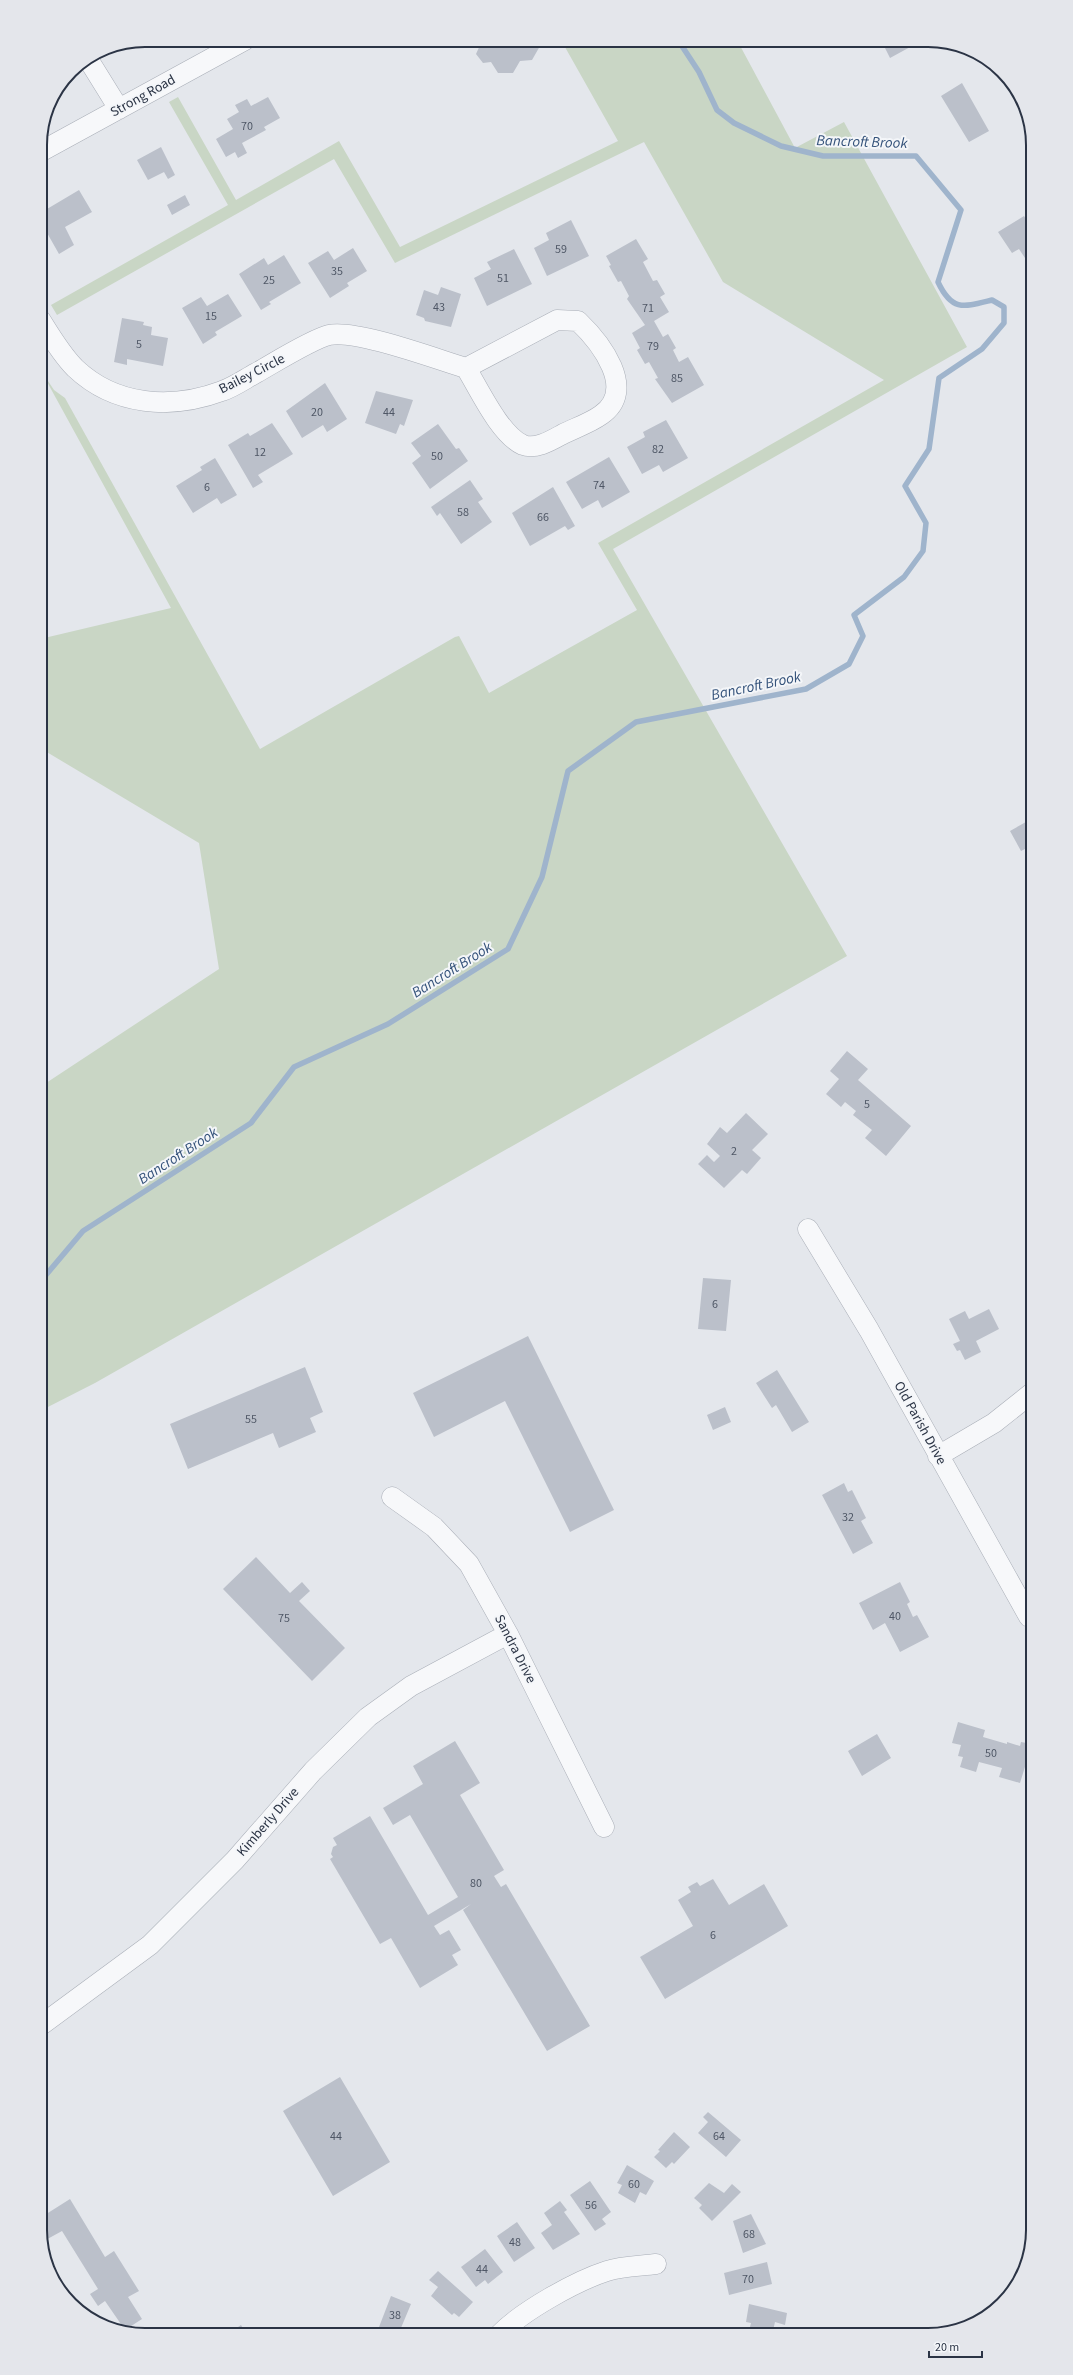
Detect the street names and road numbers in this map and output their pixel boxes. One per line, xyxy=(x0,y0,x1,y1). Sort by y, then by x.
street label: Strong Road xyxy=(107,70,179,122)
street label: Bailey Circle xyxy=(216,349,289,399)
street label: Old Parish Drive xyxy=(889,1378,951,1468)
street label: Sandra Drive xyxy=(489,1611,541,1687)
street label: Kimberly Drive xyxy=(232,1783,304,1861)

